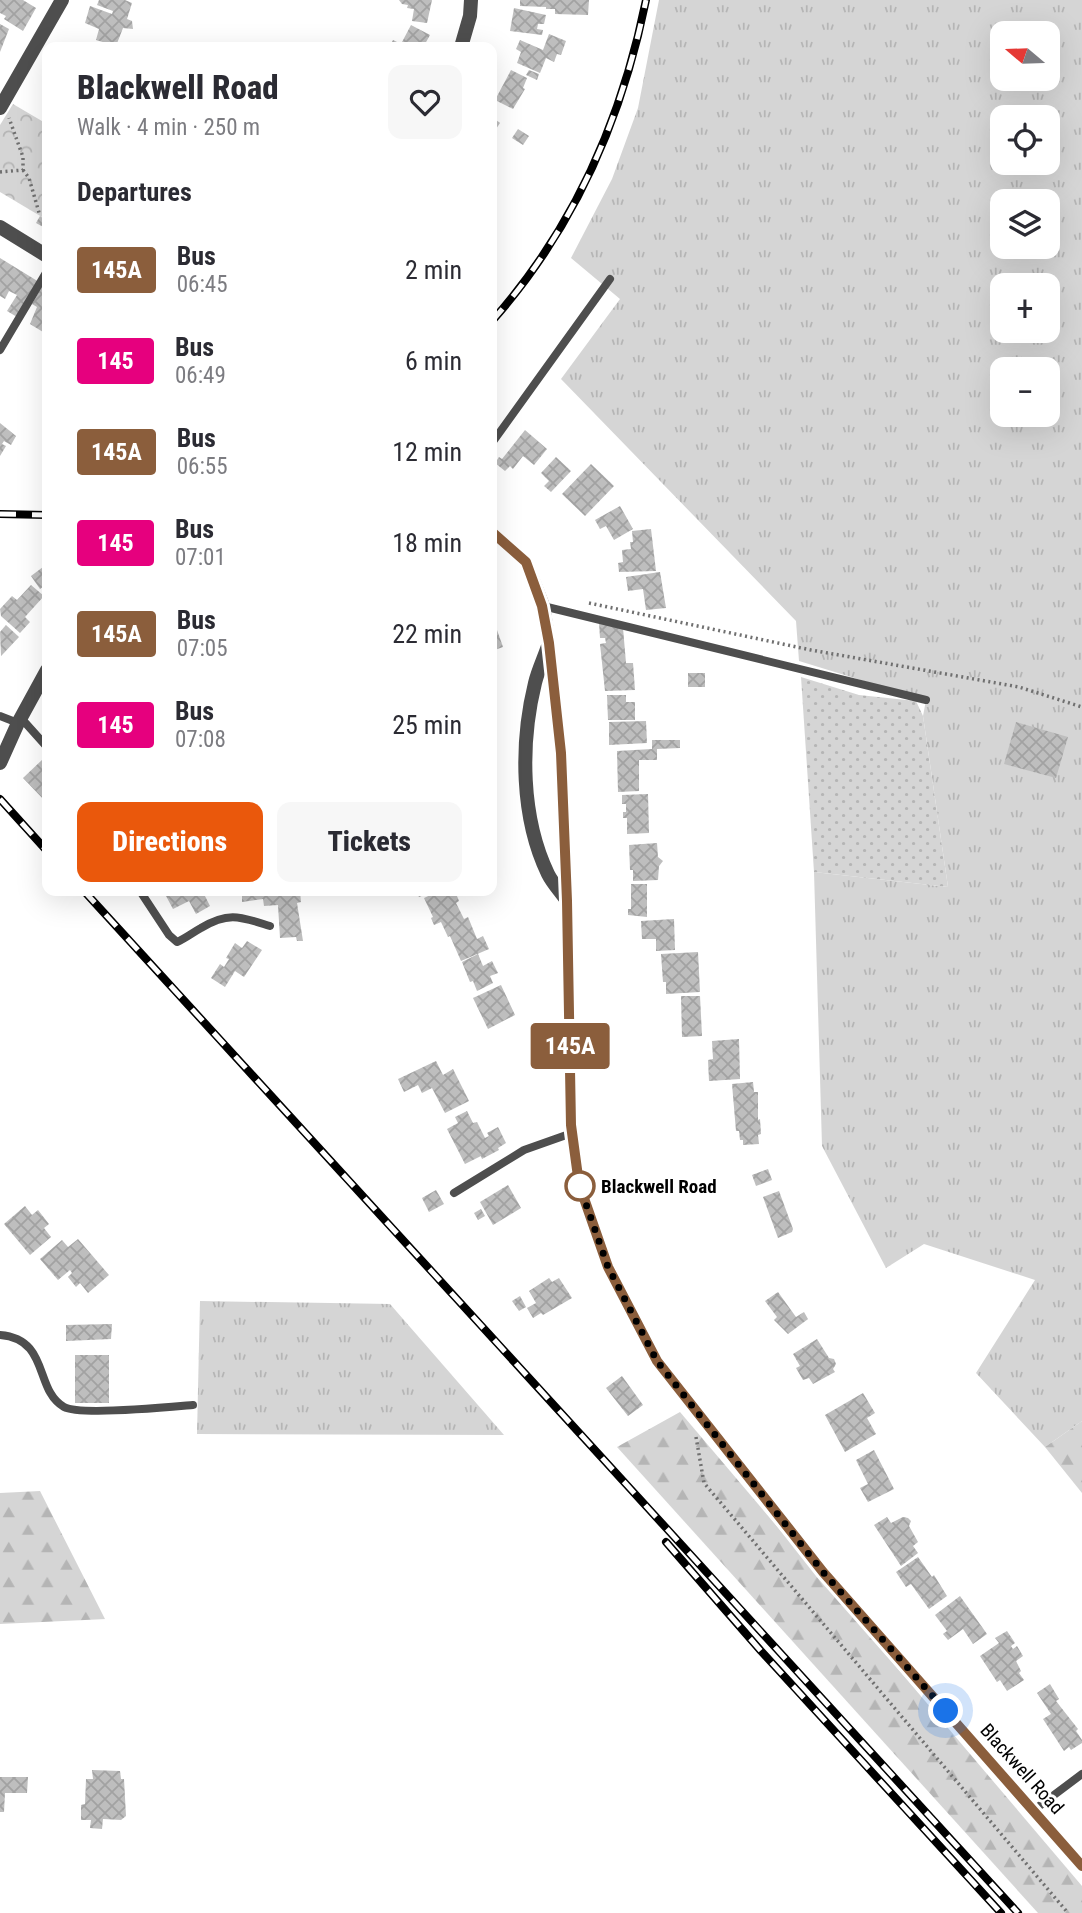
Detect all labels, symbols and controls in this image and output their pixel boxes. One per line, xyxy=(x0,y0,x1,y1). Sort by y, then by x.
north arrow xyxy=(990,21,1060,91)
map controls xyxy=(990,21,1060,427)
button: heart xyxy=(388,65,462,139)
text: Blackwell Road xyxy=(77,68,279,107)
button: locate xyxy=(990,105,1060,175)
text: Walk · 4 min · 250 m xyxy=(77,114,260,141)
text: Departures xyxy=(77,177,192,207)
button: layers xyxy=(990,189,1060,259)
text: Bus xyxy=(177,241,216,271)
text: 2 min xyxy=(405,255,462,285)
text: 145A xyxy=(91,256,142,284)
text: 06:45 xyxy=(177,271,228,298)
button: + xyxy=(990,273,1060,343)
text: Bus xyxy=(175,332,214,362)
text: 6 min xyxy=(405,346,462,376)
text: 145 xyxy=(97,347,134,375)
button: − xyxy=(990,357,1060,427)
text: 06:49 xyxy=(175,362,226,389)
text: Bus xyxy=(177,423,216,453)
text: 12 min xyxy=(392,437,462,467)
text: 145A xyxy=(91,438,142,466)
text: 06:55 xyxy=(177,453,228,480)
text: Bus xyxy=(175,514,214,544)
text: 18 min xyxy=(392,528,462,558)
text: 145 xyxy=(97,529,134,557)
text: 07:01 xyxy=(175,544,226,571)
text: Bus xyxy=(177,605,216,635)
text: 22 min xyxy=(392,619,462,649)
text: 145A xyxy=(91,620,142,648)
text: 07:05 xyxy=(177,635,228,662)
text: Bus xyxy=(175,696,214,726)
text: 25 min xyxy=(392,710,462,740)
text: 145 xyxy=(97,711,134,739)
text: 07:08 xyxy=(175,726,226,753)
button: Directions xyxy=(77,802,263,882)
button: Tickets xyxy=(277,802,462,882)
line badge: 145A xyxy=(521,1023,619,1069)
text: 145A xyxy=(545,1032,595,1060)
marker: Blackwell Road xyxy=(565,1171,595,1201)
place label: Blackwell Road xyxy=(601,1175,717,1198)
your location xyxy=(928,1693,963,1728)
street label: Blackwell Road xyxy=(975,1719,1069,1819)

